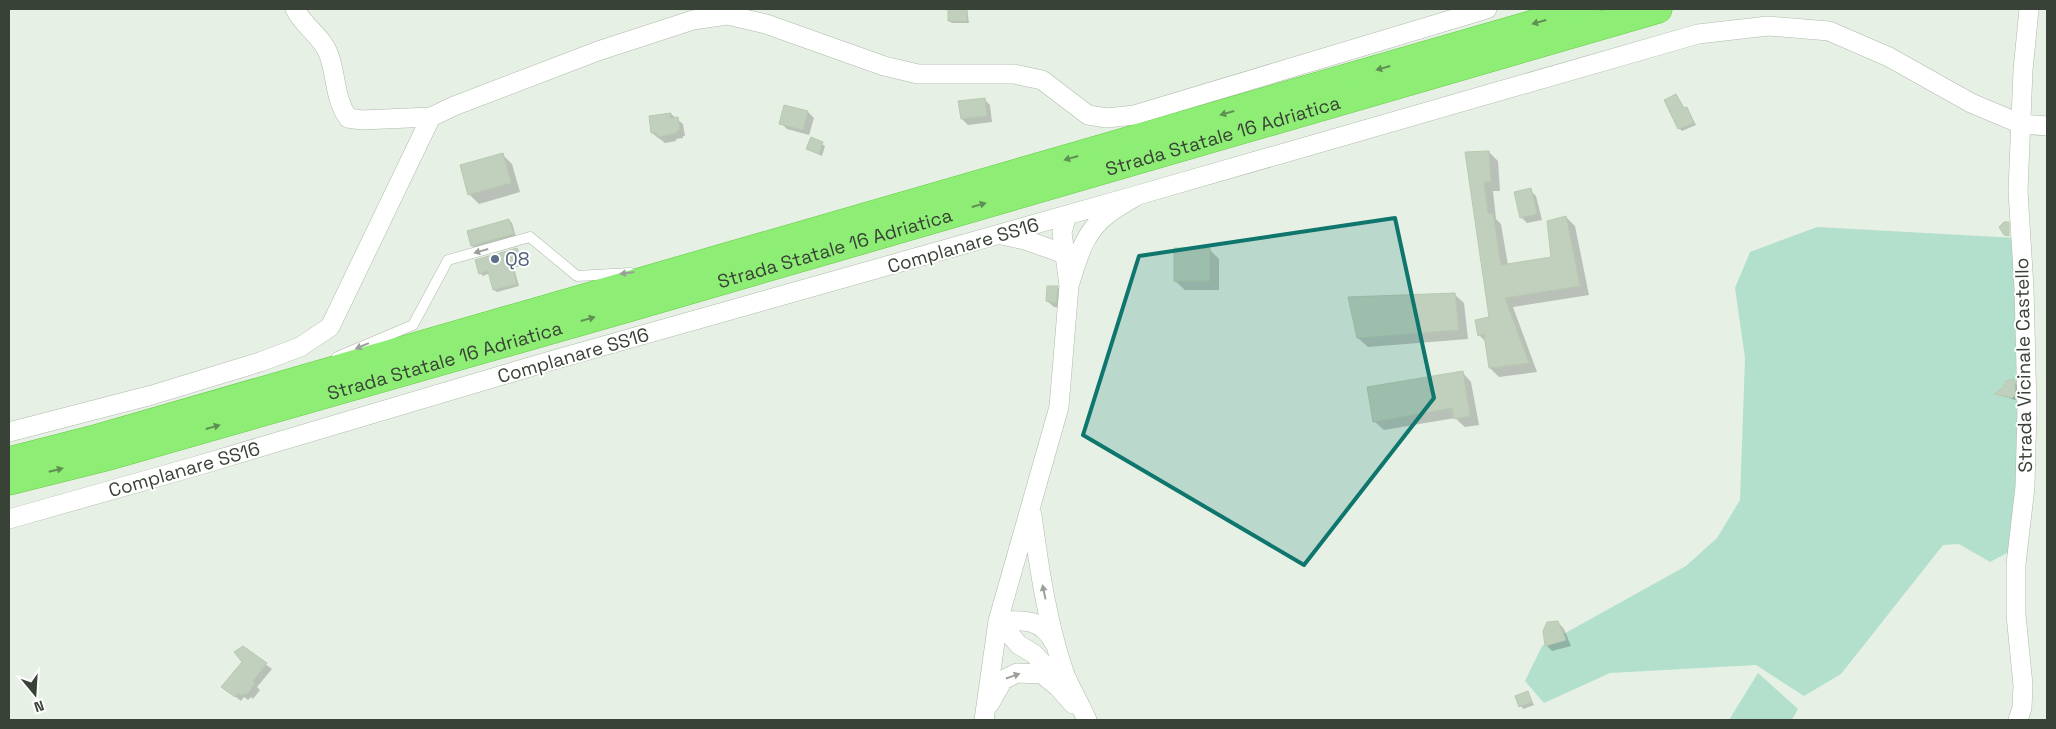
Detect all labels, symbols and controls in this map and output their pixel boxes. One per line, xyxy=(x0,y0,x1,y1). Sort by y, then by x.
one-way arrow xyxy=(1532,19,1547,27)
one-way arrow xyxy=(1375,64,1390,72)
street label: Strada Statale 16 Adriatica xyxy=(1102,90,1343,182)
one-way arrow xyxy=(1219,109,1234,117)
one-way arrow xyxy=(1063,155,1078,163)
one-way arrow xyxy=(972,201,987,209)
street label: Strada Statale 16 Adriatica xyxy=(714,202,955,294)
street label: Complanare SS16 xyxy=(884,212,1042,279)
one-way arrow xyxy=(473,247,488,255)
place label: Q8 xyxy=(505,247,530,272)
marker: Q8 xyxy=(489,253,501,265)
street label: Strada Vicinale Castello xyxy=(2009,257,2038,473)
one-way arrow xyxy=(619,269,635,277)
street label: Strada Statale 16 Adriatica xyxy=(324,315,565,406)
one-way arrow xyxy=(580,315,595,323)
street label: Complanare SS16 xyxy=(494,322,652,389)
one-way arrow xyxy=(354,342,369,350)
one-way arrow xyxy=(205,422,220,430)
street label: Complanare SS16 xyxy=(105,436,263,503)
one-way arrow xyxy=(49,466,64,474)
one-way arrow xyxy=(1040,583,1048,599)
north arrow xyxy=(10,669,60,719)
one-way arrow xyxy=(1006,672,1021,680)
text: N xyxy=(32,696,46,716)

